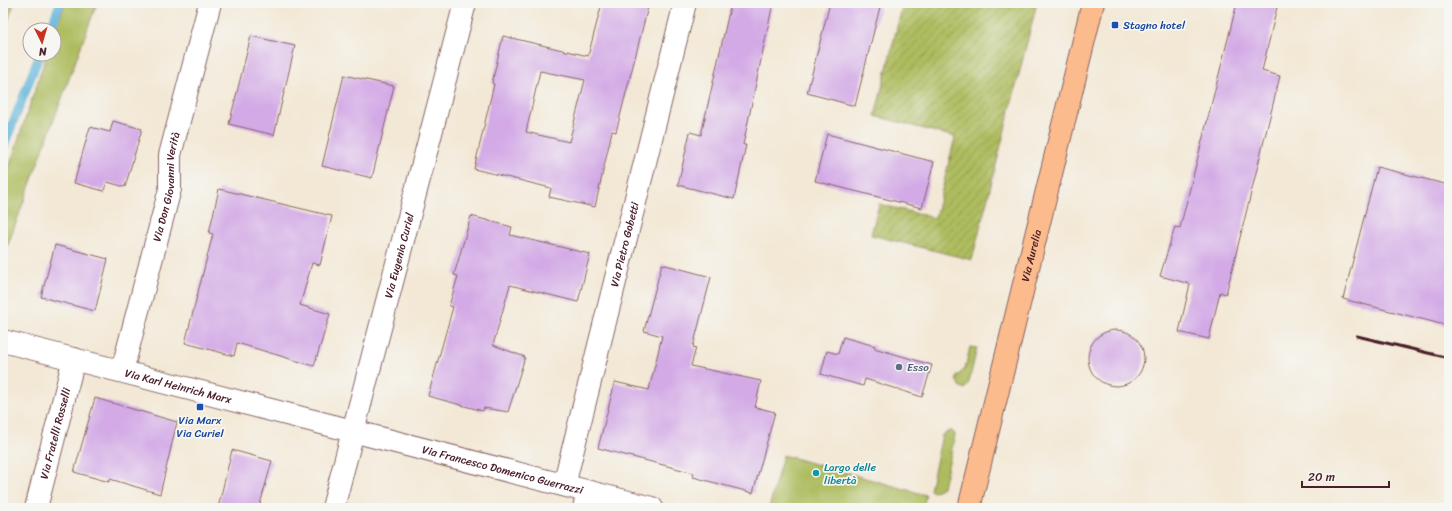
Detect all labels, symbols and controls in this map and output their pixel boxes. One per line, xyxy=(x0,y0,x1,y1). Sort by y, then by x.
place label: Stagno hotel xyxy=(1123,16,1186,35)
marker: Stagno hotel xyxy=(1110,20,1120,30)
north arrow xyxy=(22,22,62,62)
text: N xyxy=(38,42,48,61)
street label: Via Don Giovanni Verità xyxy=(147,129,185,244)
street label: Via Pietro Gobetti xyxy=(605,199,644,289)
street label: Via Eugenio Curiel xyxy=(379,210,419,300)
street label: Via Aurelia xyxy=(1015,227,1047,284)
place label: Esso xyxy=(907,358,929,377)
marker: Esso xyxy=(894,362,904,372)
street label: Via Karl Heinrich Marx xyxy=(123,363,234,409)
street label: Via Fratelli Rosselli xyxy=(34,385,76,481)
marker: Via Marx Via Curiel xyxy=(195,402,205,412)
place label: Via Marx Via Curiel xyxy=(176,411,224,443)
street label: Via Francesco Domenico Guerrazzi xyxy=(420,440,586,500)
place label: Largo delle libertà xyxy=(824,458,876,490)
scale bar xyxy=(1302,463,1389,489)
text: 20 m xyxy=(1308,466,1335,488)
marker: Largo delle libertà xyxy=(811,468,821,478)

